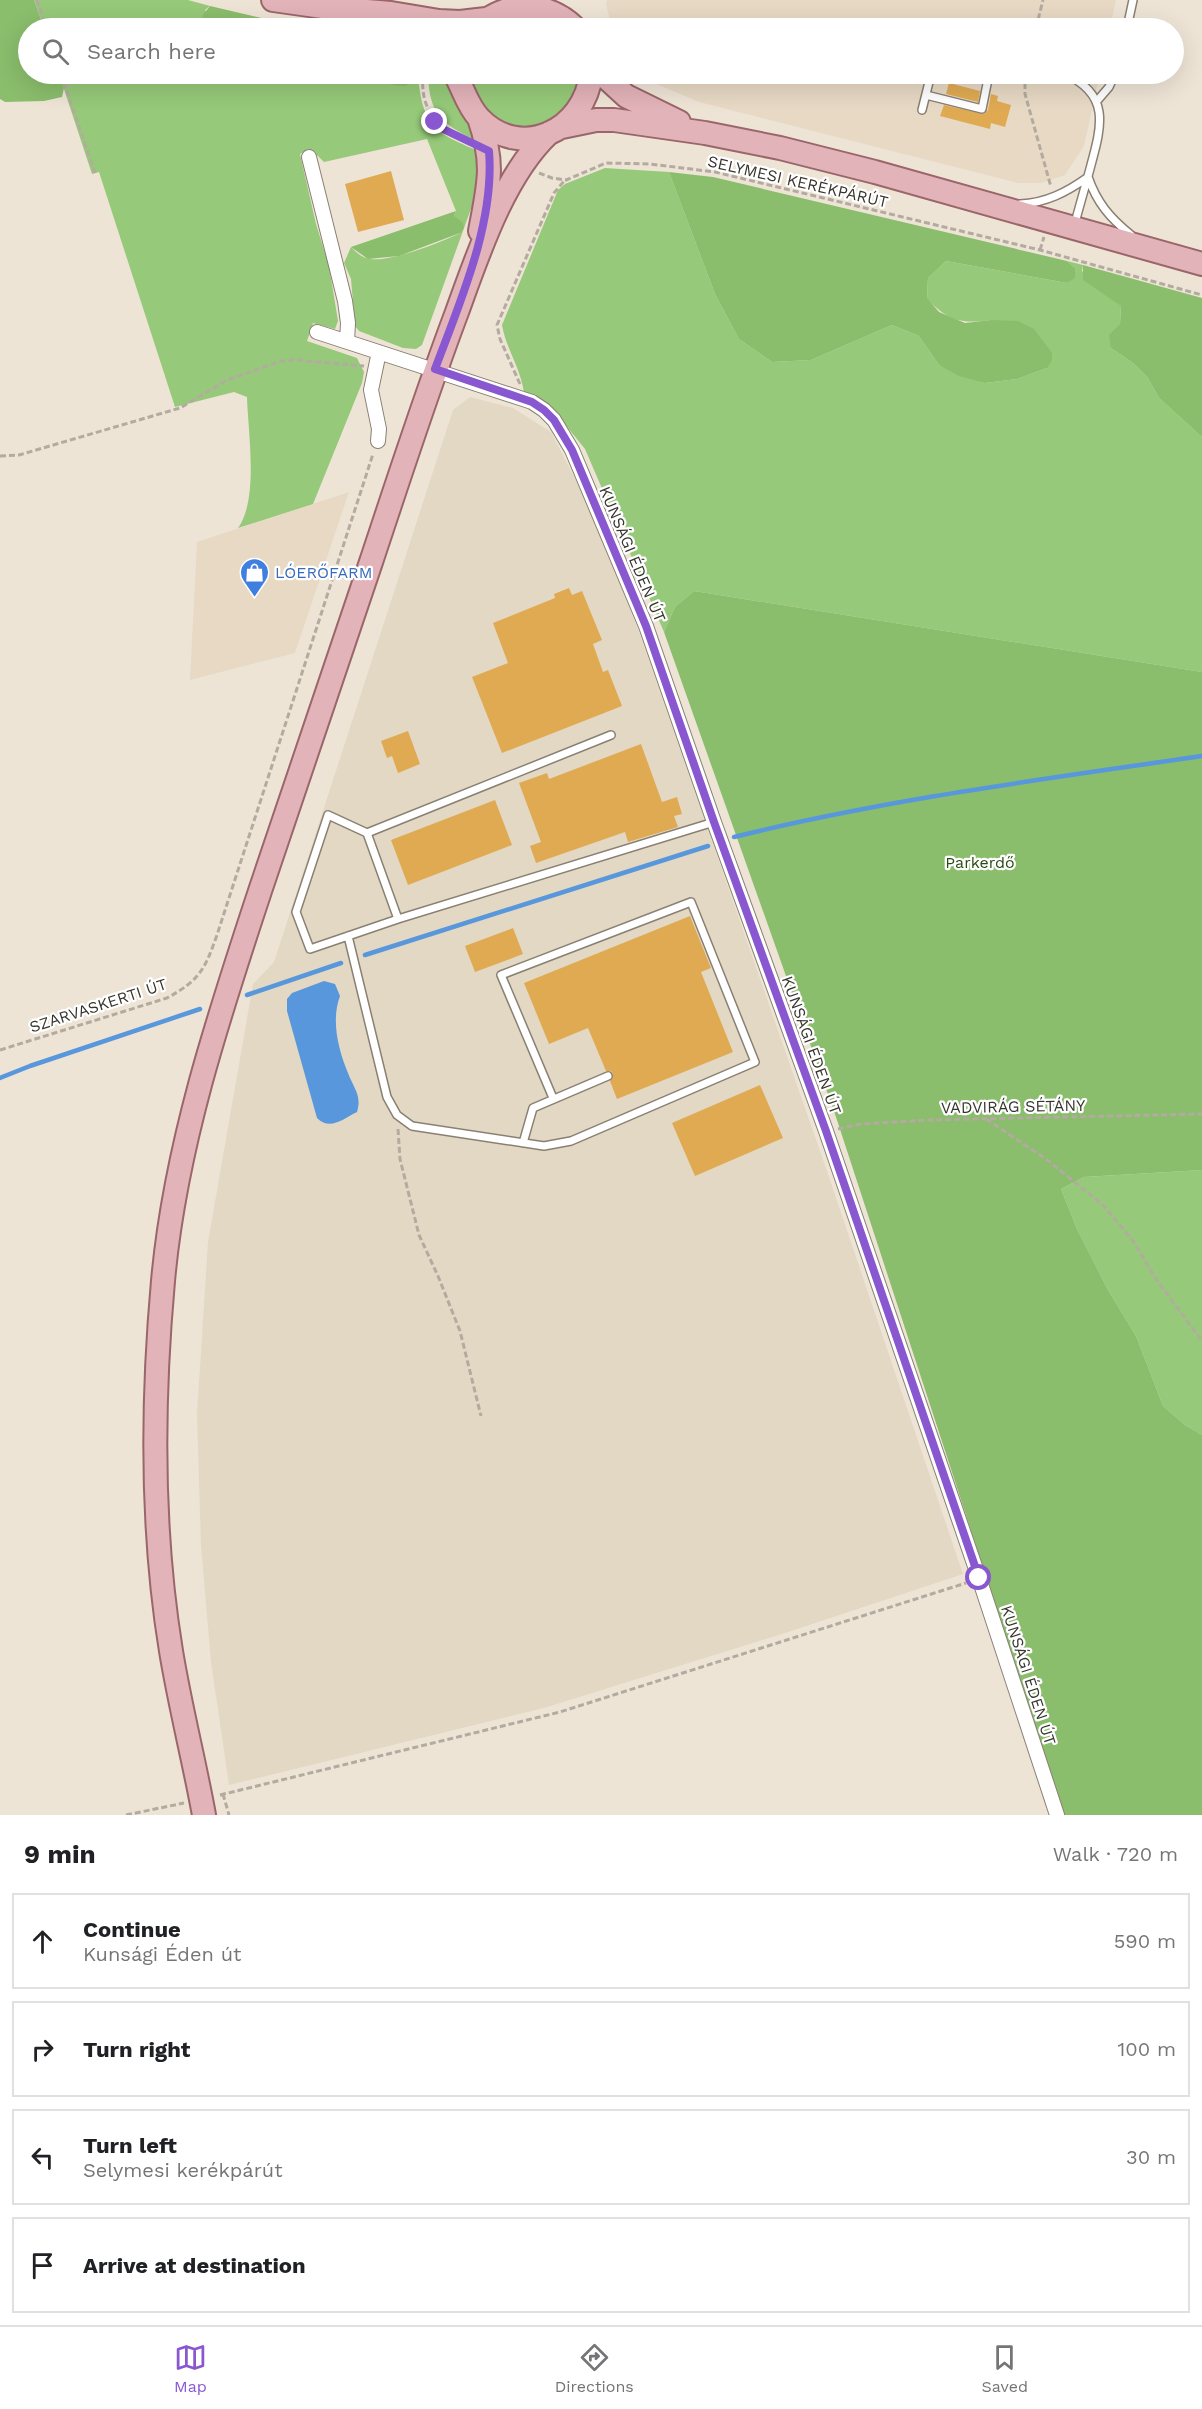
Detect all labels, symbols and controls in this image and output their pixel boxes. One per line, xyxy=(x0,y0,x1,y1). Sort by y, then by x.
search box xyxy=(18,18,1184,84)
icon: search xyxy=(39,35,72,68)
text: Search here xyxy=(87,39,216,64)
route end xyxy=(421,108,447,134)
street label: SELYMESI KERÉKPÁRÚT xyxy=(706,151,890,212)
street label: KUNSÁGI ÉDEN ÚT xyxy=(595,483,670,625)
shop icon: LÓERŐFARM xyxy=(238,556,270,598)
place label: LÓERŐFARM xyxy=(275,563,372,582)
park label: Parkerdő xyxy=(945,853,1015,872)
street label: KUNSÁGI ÉDEN ÚT xyxy=(778,973,846,1117)
street label: SZARVASKERTI ÚT xyxy=(27,974,170,1037)
street label: VADVIRÁG SÉTÁNY xyxy=(941,1096,1085,1117)
route start xyxy=(965,1564,991,1590)
street label: KUNSÁGI ÉDEN ÚT xyxy=(997,1603,1060,1748)
text: 9 min xyxy=(24,1839,96,1869)
text: Walk · 720 m xyxy=(1053,1842,1178,1866)
text: Continue xyxy=(83,1917,181,1942)
icon: ahead xyxy=(26,1925,59,1958)
text: 590 m xyxy=(1114,1929,1176,1953)
text: Kunsági Éden út xyxy=(83,1942,241,1966)
icon: right xyxy=(26,2033,59,2066)
text: Turn right xyxy=(83,2037,190,2062)
text: 100 m xyxy=(1117,2037,1176,2061)
text: Turn left xyxy=(83,2133,177,2158)
icon: left xyxy=(26,2141,59,2174)
text: 30 m xyxy=(1126,2145,1176,2169)
text: Selymesi kerékpárút xyxy=(83,2158,283,2182)
icon: arrive xyxy=(26,2249,59,2282)
text: Arrive at destination xyxy=(83,2253,306,2278)
tab: Map xyxy=(174,2341,207,2396)
tab: Directions xyxy=(555,2341,634,2396)
tab: Saved xyxy=(982,2341,1028,2396)

